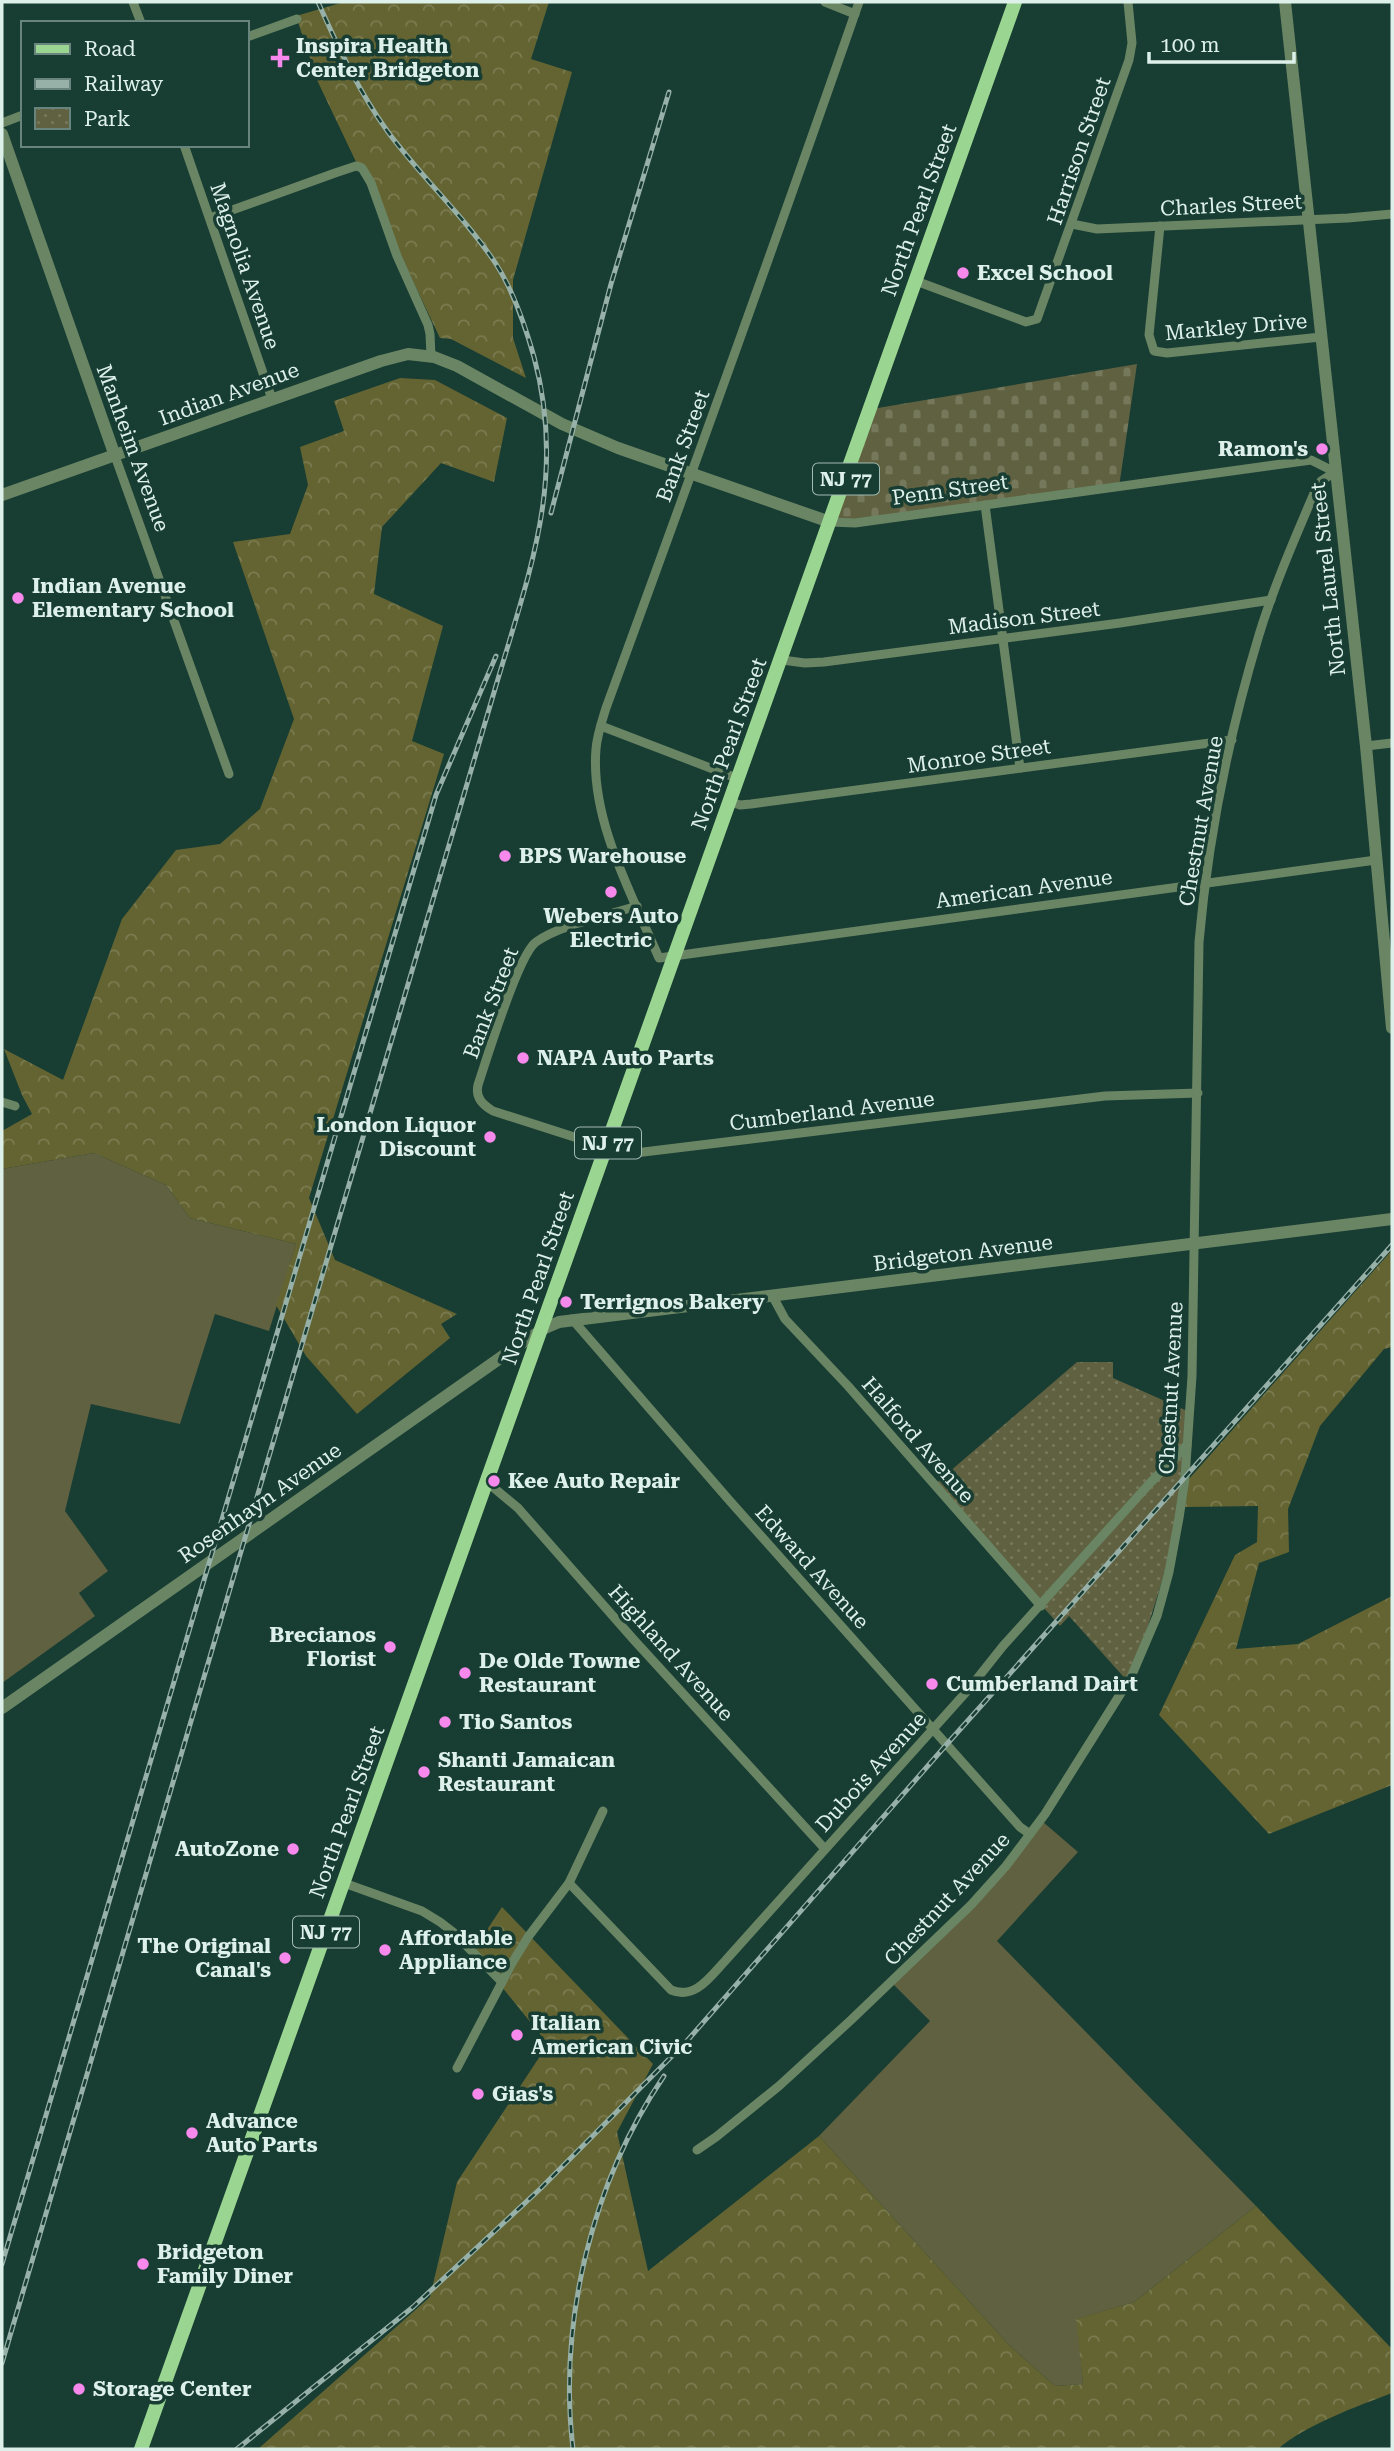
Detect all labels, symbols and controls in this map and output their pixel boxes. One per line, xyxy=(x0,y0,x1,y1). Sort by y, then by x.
legend xyxy=(21,21,248,147)
scale bar xyxy=(1149,21,1294,65)
text: 100 m xyxy=(1160,33,1220,57)
place label: Inspira Health Center Bridgeton xyxy=(296,34,479,82)
text: Road xyxy=(84,37,136,61)
marker: Inspira Health Center Bridgeton xyxy=(270,48,290,68)
text: Railway xyxy=(84,72,164,96)
street label: Harrison Street xyxy=(1042,74,1116,228)
text: Park xyxy=(84,107,130,131)
street label: North Pearl Street xyxy=(877,120,961,299)
street label: Magnolia Avenue xyxy=(205,179,285,353)
street label: Charles Street xyxy=(1159,189,1303,221)
place label: Excel School xyxy=(977,261,1113,285)
marker: Excel School xyxy=(955,265,971,281)
street label: Markley Drive xyxy=(1164,309,1308,345)
street label: Indian Avenue xyxy=(156,358,302,430)
street label: Manheim Avenue xyxy=(92,361,174,535)
street label: Bank Street xyxy=(652,387,714,505)
place label: Ramon's xyxy=(1218,437,1308,461)
marker: Ramon's xyxy=(1314,441,1330,457)
road number: NJ 77 xyxy=(813,464,879,494)
street label: Penn Street xyxy=(890,470,1010,510)
street label: North Laurel Street xyxy=(1306,481,1350,677)
place label: Indian Avenue Elementary School xyxy=(32,574,234,622)
marker: Indian Avenue Elementary School xyxy=(10,590,26,606)
street label: Madison Street xyxy=(947,597,1102,639)
street label: North Pearl Street xyxy=(687,654,771,833)
street label: Monroe Street xyxy=(906,734,1052,778)
street label: Chestnut Avenue xyxy=(1174,734,1228,908)
place label: BPS Warehouse xyxy=(519,844,686,868)
marker: BPS Warehouse xyxy=(497,848,513,864)
street label: American Avenue xyxy=(934,865,1114,913)
marker: Webers Auto Electric xyxy=(603,884,619,900)
place label: Webers Auto Electric xyxy=(543,904,679,952)
street label: Bank Street xyxy=(459,944,523,1062)
place label: NAPA Auto Parts xyxy=(537,1046,714,1070)
marker: NAPA Auto Parts xyxy=(515,1050,531,1066)
street label: Cumberland Avenue xyxy=(728,1087,936,1135)
place label: London Liquor Discount xyxy=(317,1113,476,1161)
road number: NJ 77 xyxy=(575,1128,641,1158)
marker: London Liquor Discount xyxy=(482,1129,498,1145)
street label: North Pearl Street xyxy=(497,1188,579,1368)
street label: Bridgeton Avenue xyxy=(872,1230,1054,1276)
place label: Terrignos Bakery xyxy=(580,1290,765,1314)
marker: Terrignos Bakery xyxy=(558,1294,574,1310)
street label: Chestnut Avenue xyxy=(1154,1301,1188,1475)
street label: Halford Avenue xyxy=(857,1372,979,1508)
street label: Rosenhayn Avenue xyxy=(174,1438,346,1568)
place label: Kee Auto Repair xyxy=(508,1469,681,1493)
marker: Kee Auto Repair xyxy=(486,1473,502,1489)
street label: Edward Avenue xyxy=(750,1500,874,1634)
street label: Highland Avenue xyxy=(604,1580,738,1726)
place label: Brecianos Florist xyxy=(269,1623,376,1671)
marker: Brecianos Florist xyxy=(382,1639,398,1655)
place label: De Olde Towne Restaurant xyxy=(479,1649,640,1697)
marker: De Olde Towne Restaurant xyxy=(457,1665,473,1681)
place label: Cumberland Dairt xyxy=(946,1672,1138,1696)
marker: Cumberland Dairt xyxy=(924,1676,940,1692)
street label: Dubois Avenue xyxy=(811,1707,931,1837)
place label: Tio Santos xyxy=(459,1710,573,1734)
marker: Tio Santos xyxy=(437,1714,453,1730)
street label: North Pearl Street xyxy=(305,1722,389,1901)
place label: Shanti Jamaican Restaurant xyxy=(438,1748,615,1796)
marker: Shanti Jamaican Restaurant xyxy=(416,1764,432,1780)
street label: Chestnut Avenue xyxy=(879,1828,1015,1970)
place label: AutoZone xyxy=(175,1837,279,1861)
marker: AutoZone xyxy=(285,1841,301,1857)
road number: NJ 77 xyxy=(293,1916,359,1948)
place label: Affordable Appliance xyxy=(399,1926,513,1974)
place label: The Original Canal's xyxy=(137,1934,271,1982)
marker: Affordable Appliance xyxy=(377,1942,393,1958)
marker: The Original Canal's xyxy=(277,1950,293,1966)
place label: Italian American Civic xyxy=(531,2011,692,2059)
marker: Italian American Civic xyxy=(509,2027,525,2043)
place label: Gias's xyxy=(492,2082,553,2106)
marker: Gias's xyxy=(470,2086,486,2102)
place label: Advance Auto Parts xyxy=(206,2109,318,2157)
marker: Advance Auto Parts xyxy=(184,2125,200,2141)
place label: Bridgeton Family Diner xyxy=(157,2240,294,2288)
marker: Bridgeton Family Diner xyxy=(135,2256,151,2272)
place label: Storage Center xyxy=(93,2377,252,2401)
marker: Storage Center xyxy=(71,2381,87,2397)

